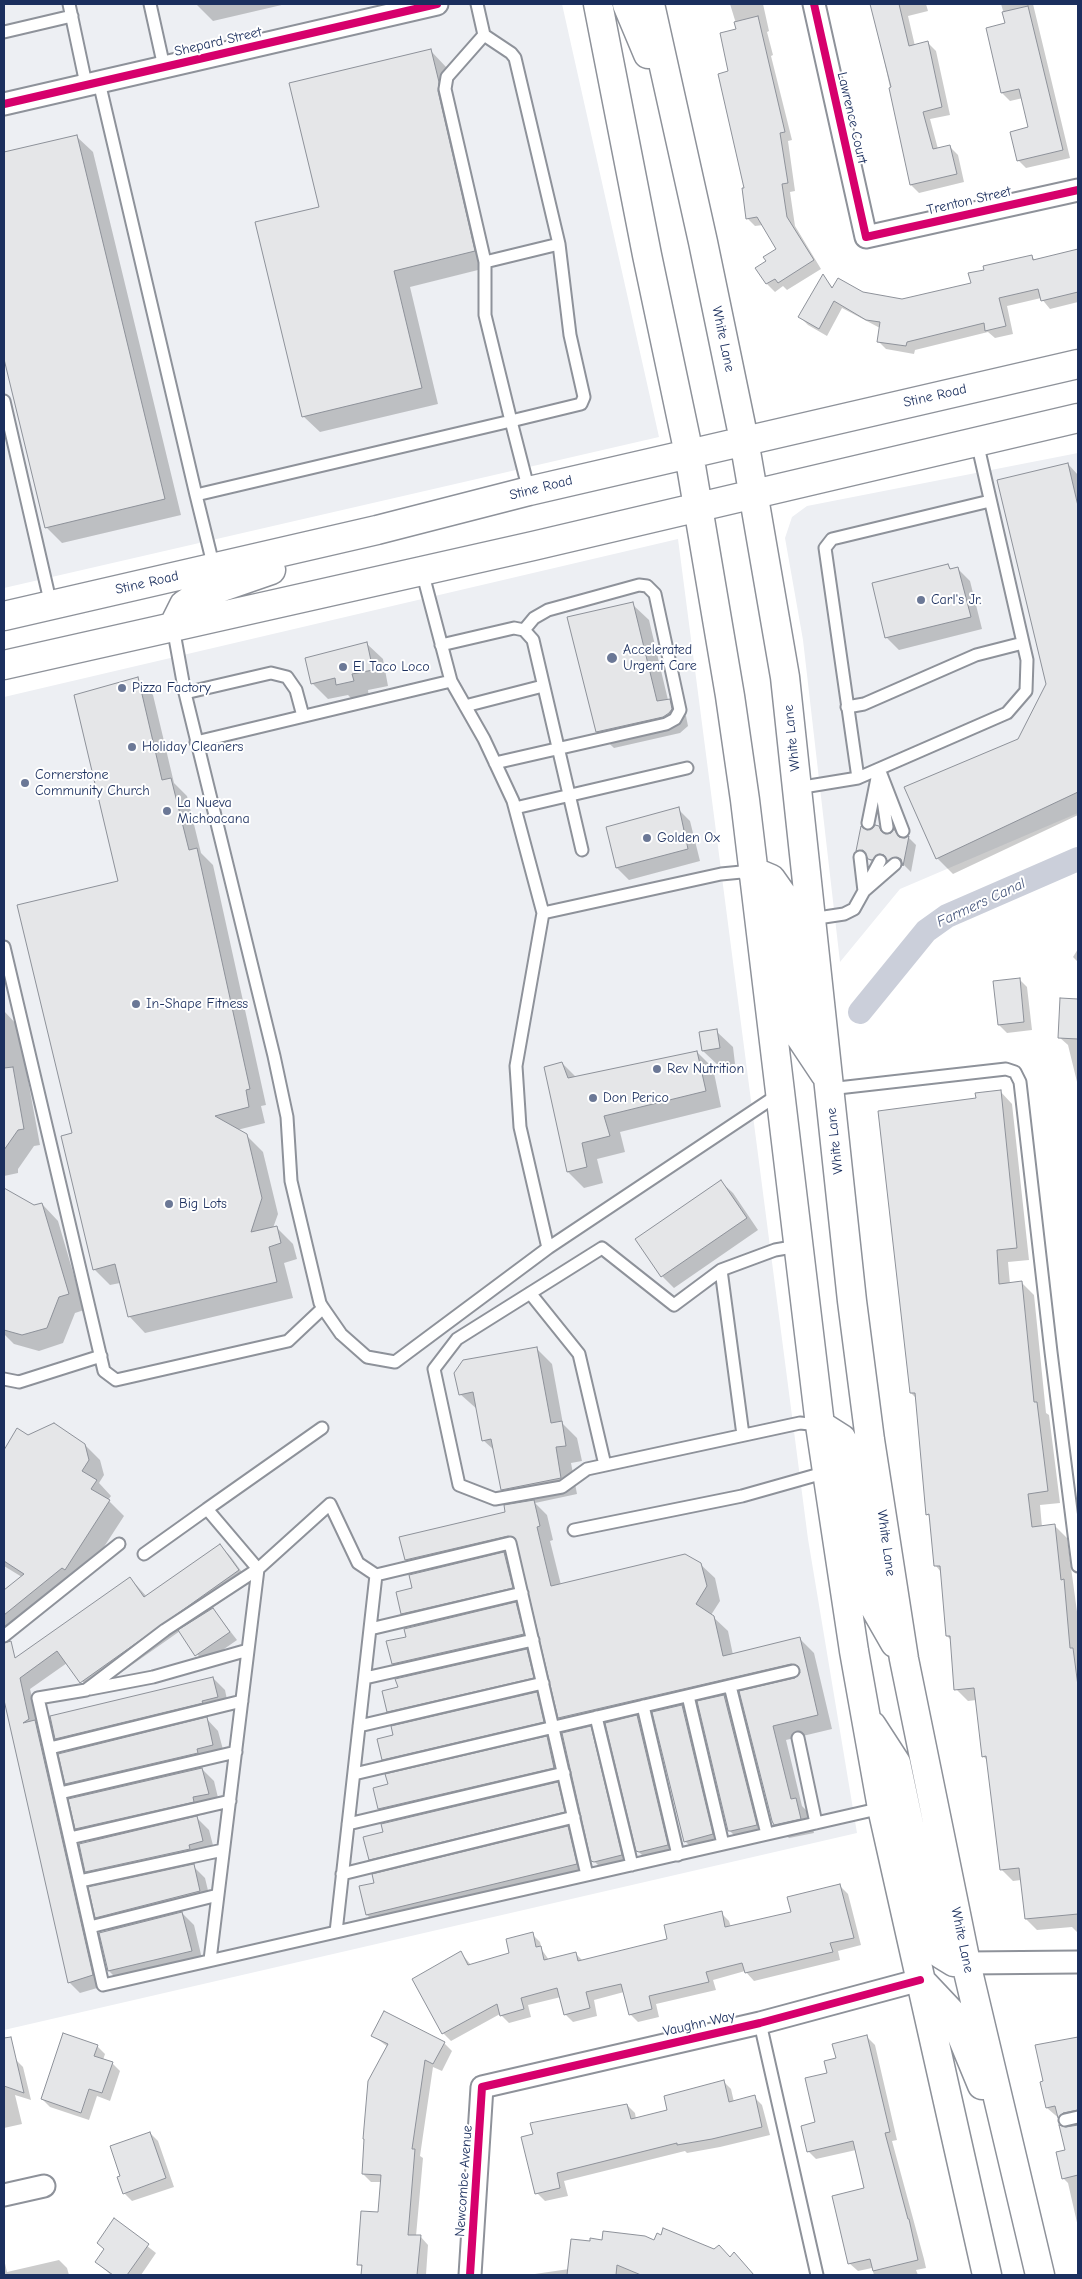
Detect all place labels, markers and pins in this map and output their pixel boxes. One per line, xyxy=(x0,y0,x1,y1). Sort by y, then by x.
place label: Carl's Jr. xyxy=(931,592,981,608)
marker: Carl's Jr. xyxy=(915,594,927,606)
place label: Accelerated Urgent Care xyxy=(623,642,697,674)
marker: Accelerated Urgent Care xyxy=(605,651,619,665)
place label: El Taco Loco xyxy=(353,659,430,675)
marker: El Taco Loco xyxy=(337,661,349,673)
place label: Pizza Factory xyxy=(132,680,211,696)
marker: Pizza Factory xyxy=(116,682,128,694)
place label: Holiday Cleaners xyxy=(142,739,243,755)
marker: Holiday Cleaners xyxy=(126,741,138,753)
place label: Cornerstone Community Church xyxy=(35,767,150,800)
marker: Cornerstone Community Church xyxy=(19,777,31,789)
place label: La Nueva Michoacana xyxy=(177,795,250,828)
marker: La Nueva Michoacana xyxy=(161,805,173,817)
place label: Golden Ox xyxy=(657,830,720,846)
marker: Golden Ox xyxy=(641,832,653,844)
place label: In-Shape Fitness xyxy=(146,996,248,1012)
marker: In-Shape Fitness xyxy=(130,998,142,1010)
place label: Rev Nutrition xyxy=(667,1061,744,1077)
marker: Rev Nutrition xyxy=(651,1063,663,1075)
place label: Don Perico xyxy=(603,1090,669,1106)
marker: Don Perico xyxy=(587,1092,599,1104)
place label: Big Lots xyxy=(179,1196,227,1212)
marker: Big Lots xyxy=(163,1198,175,1210)

